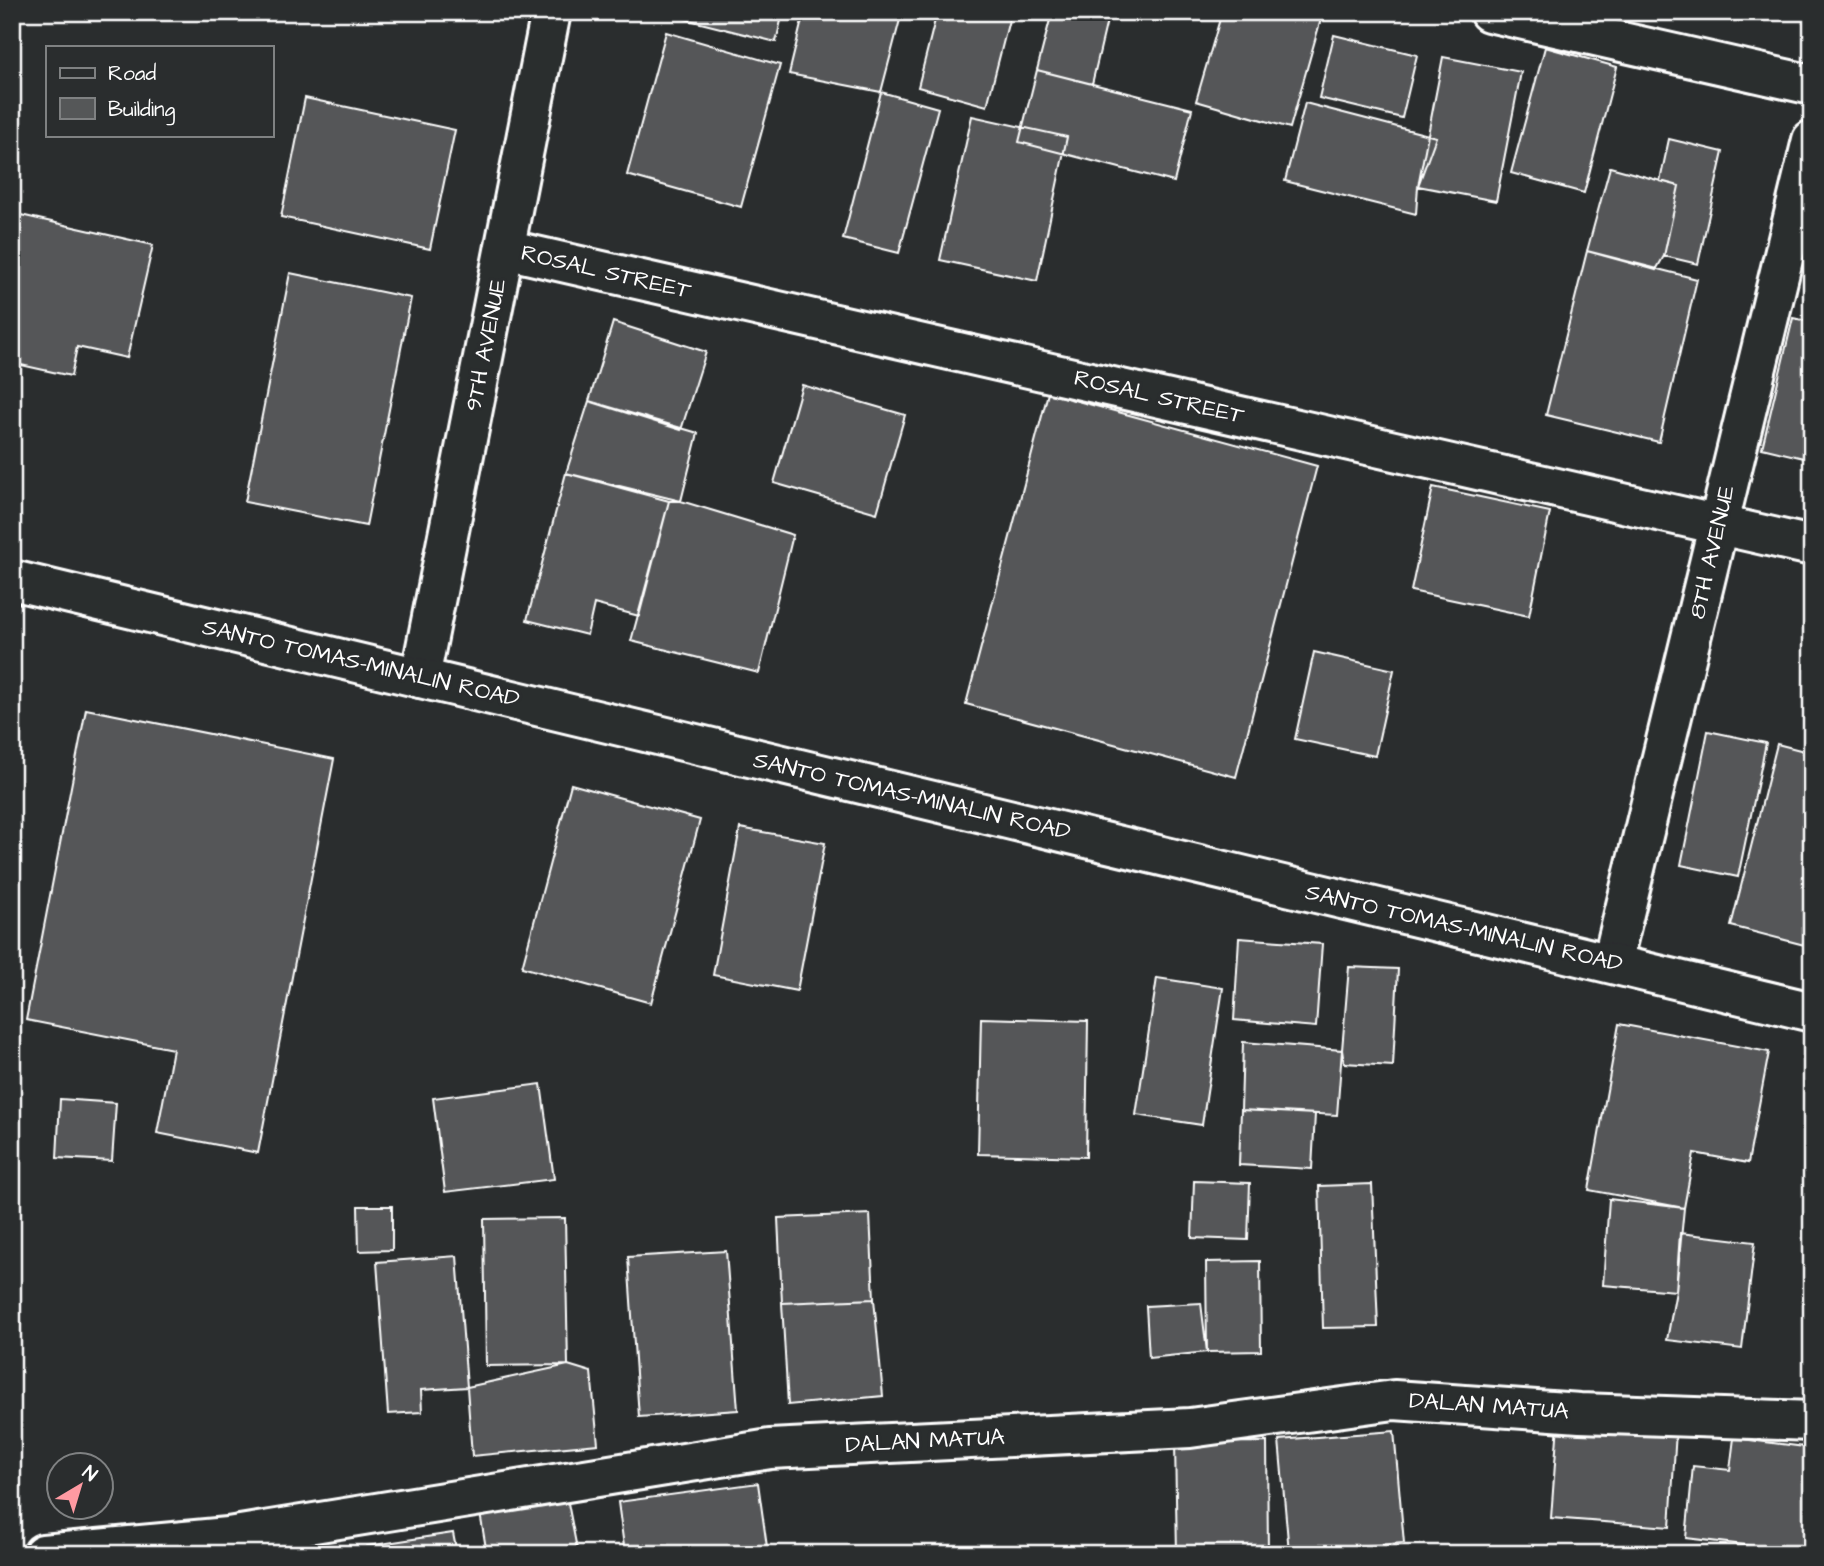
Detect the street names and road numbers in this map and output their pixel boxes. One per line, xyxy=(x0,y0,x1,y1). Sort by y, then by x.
street label: ROSAL STREET xyxy=(518,237,695,307)
street label: 9TH AVENUE xyxy=(457,276,515,414)
street label: ROSAL STREET xyxy=(1071,362,1248,432)
street label: 8TH AVENUE xyxy=(1681,482,1743,622)
street label: SANTO TOMAS-MINALIN ROAD xyxy=(199,611,523,715)
street label: SANTO TOMAS-MINALIN ROAD xyxy=(750,744,1074,848)
street label: SANTO TOMAS-MINALIN ROAD xyxy=(1302,876,1626,980)
street label: DALAN MATUA xyxy=(1408,1384,1570,1428)
street label: DALAN MATUA xyxy=(844,1421,1006,1461)

